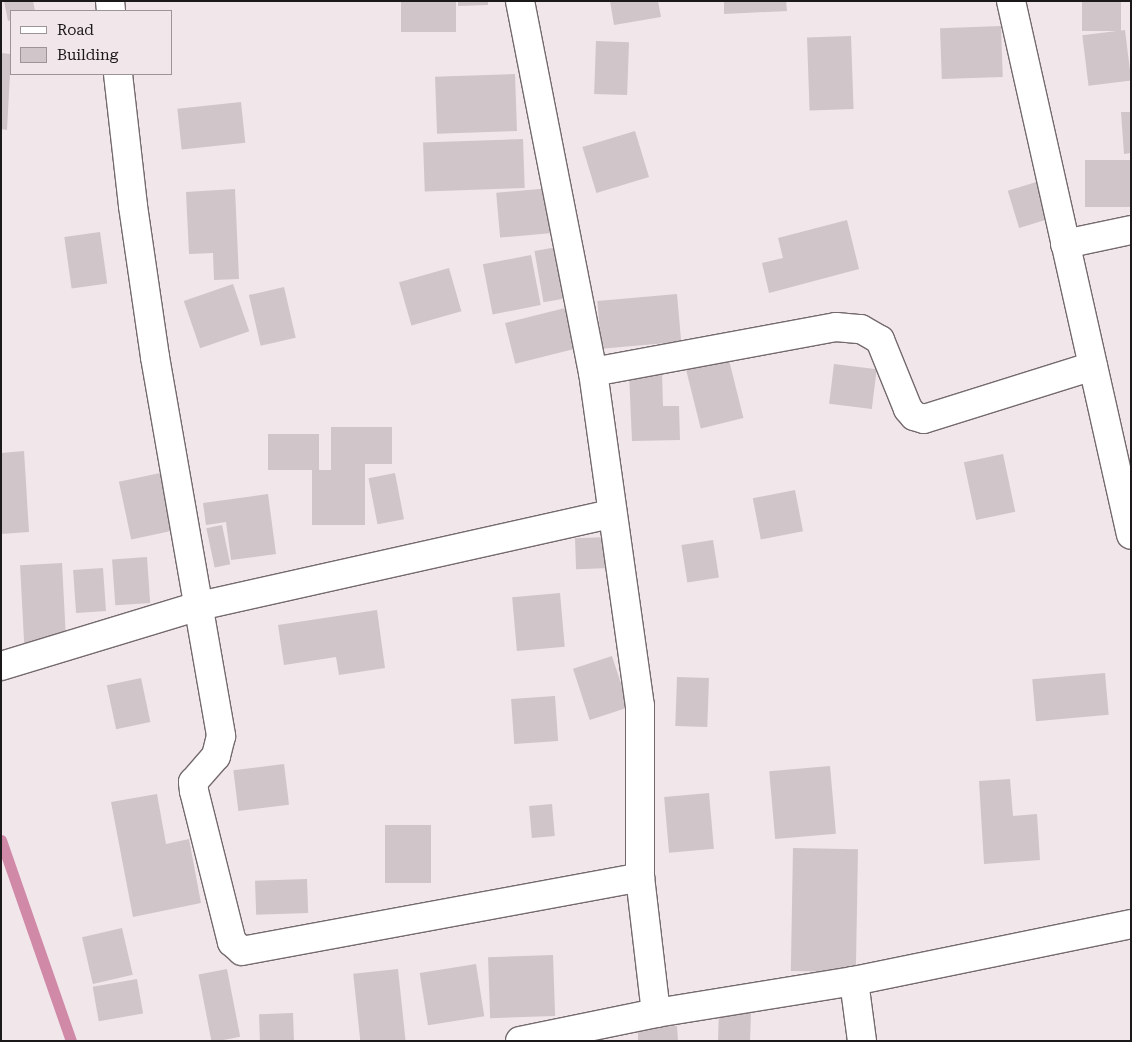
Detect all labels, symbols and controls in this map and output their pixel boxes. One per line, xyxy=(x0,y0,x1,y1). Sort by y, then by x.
legend xyxy=(10,10,172,75)
text: Road xyxy=(57,21,94,39)
text: Building xyxy=(57,46,118,64)

